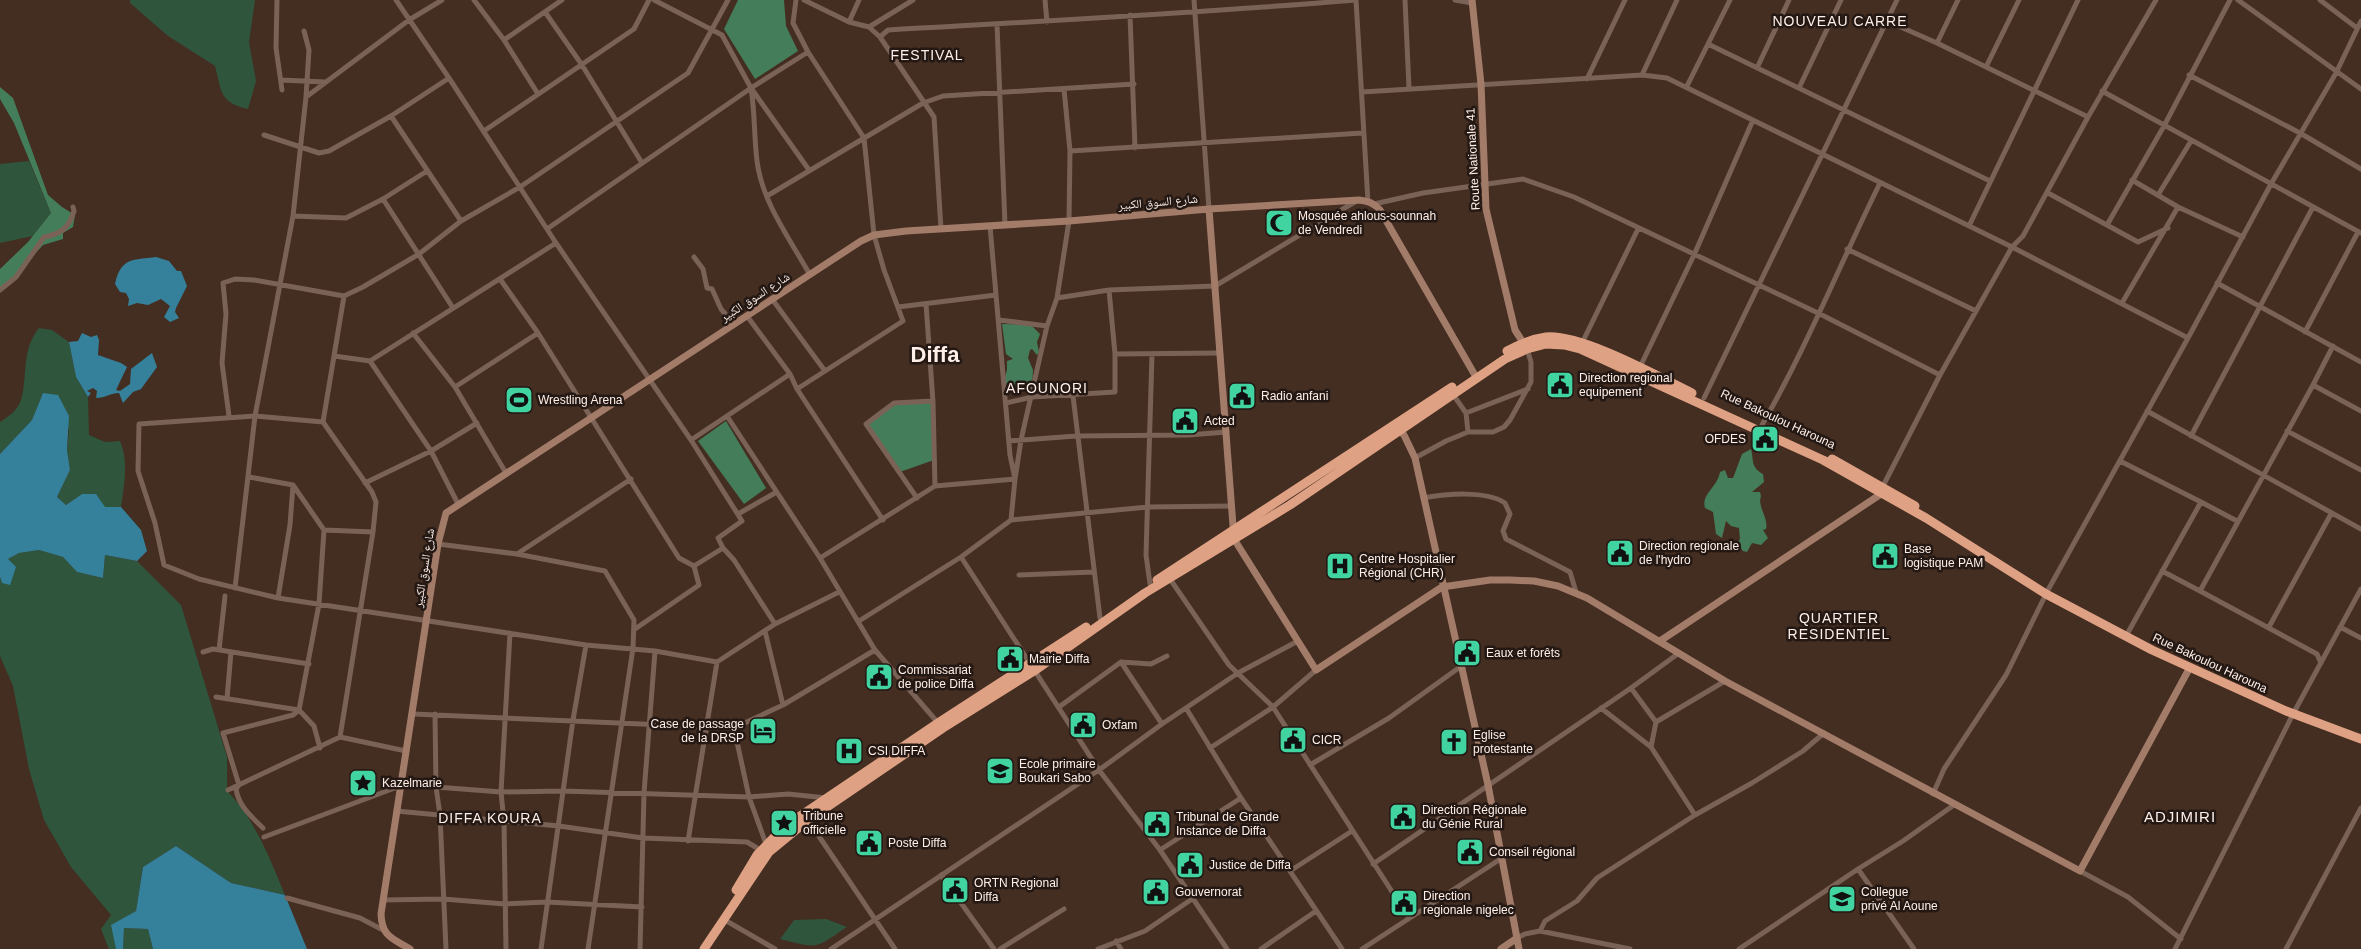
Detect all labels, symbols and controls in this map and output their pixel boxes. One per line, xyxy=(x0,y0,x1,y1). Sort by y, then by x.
district label: NOUVEAU CARRE xyxy=(1772,13,1908,29)
district label: FESTIVAL xyxy=(890,47,964,63)
street label: Route Nationale 41 xyxy=(1463,107,1483,211)
street label: شارع السوق الكبير xyxy=(1117,192,1199,214)
mosque icon: Mosquée ahlous-sounnah de Vendredi xyxy=(1264,208,1294,238)
place label: Mosquée ahlous-sounnah de Vendredi xyxy=(1298,209,1436,237)
street label: شارع السوق الكبير xyxy=(717,269,793,326)
district label: Diffa xyxy=(911,342,960,367)
public building icon: Direction regional equipement xyxy=(1545,370,1575,400)
place label: Direction regional equipement xyxy=(1579,371,1672,399)
district label: AFOUNORI xyxy=(1006,380,1088,396)
public building icon: Radio anfani xyxy=(1227,381,1257,411)
sports icon: Wrestling Arena xyxy=(504,385,534,415)
street label: Rue Bakoulou Harouna xyxy=(1719,386,1838,452)
place label: Radio anfani xyxy=(1261,389,1328,403)
place label: Wrestling Arena xyxy=(538,393,623,407)
public building icon: Acted xyxy=(1170,406,1200,436)
place label: Acted xyxy=(1204,414,1235,428)
public building icon: OFDES xyxy=(1750,424,1780,454)
place label: OFDES xyxy=(1705,432,1746,446)
street label: شارع السوق الكبير xyxy=(411,527,438,610)
public building icon: Direction regionale de l'hydro xyxy=(1605,538,1635,568)
place label: Direction regionale de l'hydro xyxy=(1639,539,1739,567)
public building icon: Base logistique PAM xyxy=(1870,541,1900,571)
place label: Base logistique PAM xyxy=(1904,542,1983,570)
hospital icon: Centre Hospitalier Régional (CHR) xyxy=(1325,551,1355,581)
place label: Centre Hospitalier Régional (CHR) xyxy=(1359,552,1455,580)
district label: QUARTIER RESIDENTIEL xyxy=(1788,610,1890,642)
street label: Rue Bakoulou Harouna xyxy=(2151,630,2270,696)
public building icon: Eaux et forêts xyxy=(1452,638,1482,668)
public building icon: Mairie Diffa xyxy=(995,644,1025,674)
place label: Eaux et forêts xyxy=(1486,646,1560,660)
place label: Mairie Diffa xyxy=(1029,652,1090,666)
public building icon: Commissariat de police Diffa xyxy=(864,662,894,692)
place label: Commissariat de police Diffa xyxy=(898,663,974,691)
public building icon: Oxfam xyxy=(1068,710,1098,740)
hotel icon: Case de passage de la DRSP xyxy=(748,716,778,746)
place label: Case de passage de la DRSP xyxy=(651,717,744,745)
place label: Oxfam xyxy=(1102,718,1137,732)
public building icon: CICR xyxy=(1278,725,1308,755)
church icon: Eglise protestante xyxy=(1439,727,1469,757)
place label: Eglise protestante xyxy=(1473,728,1533,756)
place label: CICR xyxy=(1312,733,1342,747)
hospital icon: CSI DIFFA xyxy=(834,736,864,766)
place label: CSI DIFFA xyxy=(868,744,925,758)
school or university icon: Ecole primaire Boukari Sabo xyxy=(985,756,1015,786)
place label: Ecole primaire Boukari Sabo xyxy=(1019,757,1096,785)
place icon: Kazelmarie xyxy=(348,768,378,798)
place label: Kazelmarie xyxy=(382,776,442,790)
public building icon: Direction Régionale du Génie Rural xyxy=(1388,802,1418,832)
place label: Direction Régionale du Génie Rural xyxy=(1422,803,1527,831)
place icon: Tribune officielle xyxy=(769,808,799,838)
district label: ADJIMIRI xyxy=(2144,808,2216,825)
place label: Tribune officielle xyxy=(803,809,846,837)
public building icon: Tribunal de Grande Instance de Diffa xyxy=(1142,809,1172,839)
district label: DIFFA KOURA xyxy=(438,810,542,826)
place label: Tribunal de Grande Instance de Diffa xyxy=(1176,810,1279,838)
public building icon: Poste Diffa xyxy=(854,828,884,858)
place label: Poste Diffa xyxy=(888,836,947,850)
public building icon: Conseil régional xyxy=(1455,837,1485,867)
place label: Conseil régional xyxy=(1489,845,1575,859)
public building icon: Justice de Diffa xyxy=(1175,850,1205,880)
place label: Justice de Diffa xyxy=(1209,858,1291,872)
public building icon: ORTN Regional Diffa xyxy=(940,875,970,905)
place label: ORTN Regional Diffa xyxy=(974,876,1058,904)
public building icon: Gouvernorat xyxy=(1141,877,1171,907)
school or university icon: Collegue privé Al Aoune xyxy=(1827,884,1857,914)
place label: Gouvernorat xyxy=(1175,885,1242,899)
place label: Collegue privé Al Aoune xyxy=(1861,885,1938,913)
public building icon: Direction regionale nigelec xyxy=(1389,888,1419,918)
place label: Direction regionale nigelec xyxy=(1423,889,1514,917)

